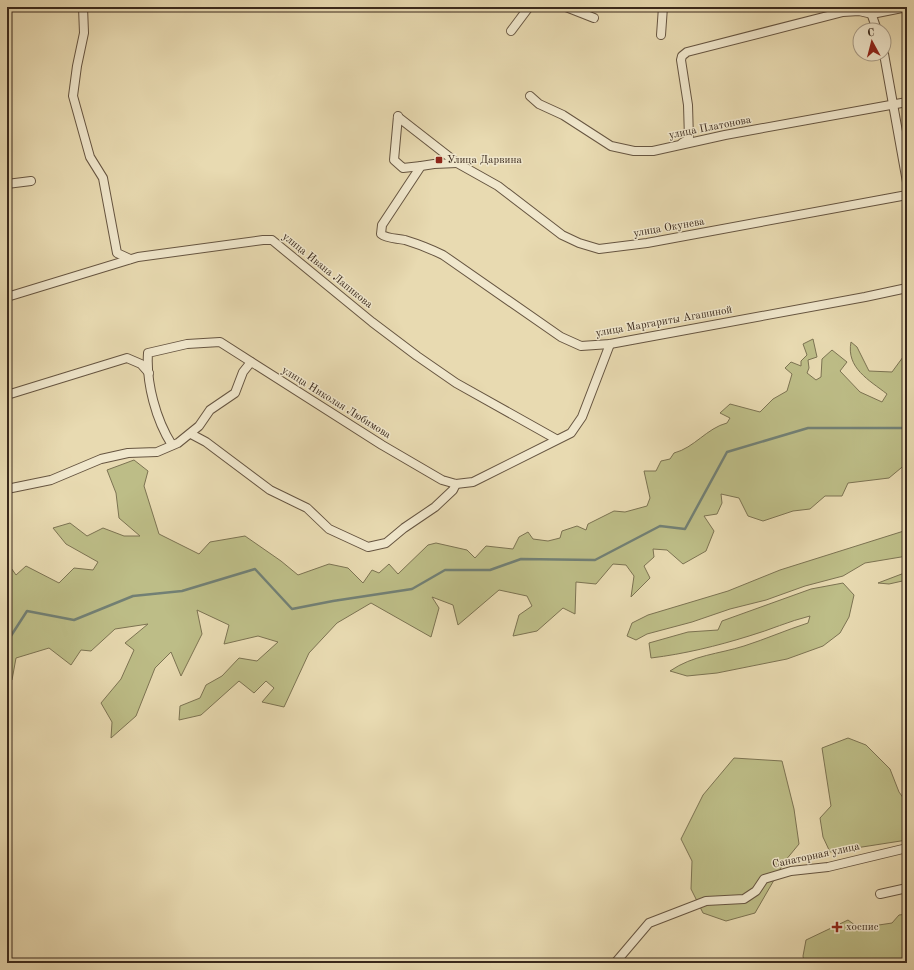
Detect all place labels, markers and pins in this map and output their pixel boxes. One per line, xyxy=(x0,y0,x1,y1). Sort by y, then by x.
marker: Улица Дарвина xyxy=(434,155,444,165)
place label: Улица Дарвина xyxy=(447,155,522,166)
marker: хоспис xyxy=(831,921,843,933)
place label: хоспис xyxy=(846,922,879,933)

